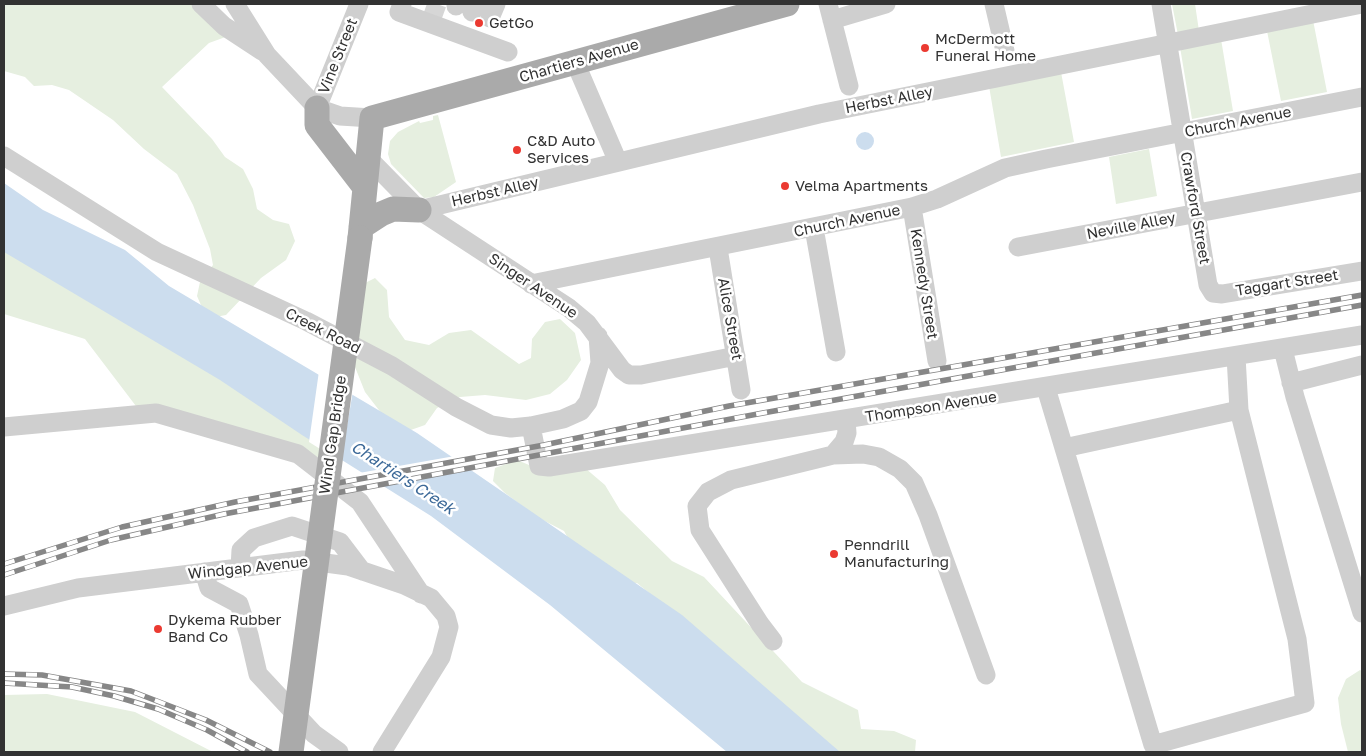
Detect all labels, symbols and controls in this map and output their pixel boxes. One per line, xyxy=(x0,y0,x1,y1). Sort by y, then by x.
place label: GetGo xyxy=(489,14,534,32)
street label: Vine Street xyxy=(315,15,361,97)
marker: GetGo xyxy=(473,17,485,29)
place label: McDermott Funeral Home xyxy=(935,30,1036,65)
street label: Chartiers Avenue xyxy=(517,35,641,87)
marker: McDermott Funeral Home xyxy=(919,42,931,54)
street label: Herbst Alley xyxy=(844,83,934,117)
street label: Church Avenue xyxy=(1183,103,1293,141)
place label: C&D Auto Services xyxy=(527,132,595,167)
marker: C&D Auto Services xyxy=(511,144,523,156)
street label: Crawford Street xyxy=(1176,150,1214,266)
street label: Herbst Alley xyxy=(450,173,540,211)
place label: Velma Apartments xyxy=(795,177,928,195)
marker: Velma Apartments xyxy=(779,180,791,192)
street label: Church Avenue xyxy=(792,201,902,241)
street label: Neville Alley xyxy=(1085,209,1177,243)
street label: Kennedy Street xyxy=(906,227,942,341)
street label: Singer Avenue xyxy=(485,250,581,322)
street label: Taggart Street xyxy=(1234,266,1340,300)
street label: Alice Street xyxy=(714,276,746,362)
street label: Creek Road xyxy=(282,304,364,358)
street label: Wind Gap Bridge xyxy=(316,374,350,496)
street label: Thompson Avenue xyxy=(864,388,998,426)
water label: Chartiers Creek xyxy=(348,437,458,519)
place label: Penndrill Manufacturing xyxy=(844,536,949,571)
marker: Penndrill Manufacturing xyxy=(828,548,840,560)
street label: Windgap Avenue xyxy=(187,553,309,583)
place label: Dykema Rubber Band Co xyxy=(168,611,281,646)
marker: Dykema Rubber Band Co xyxy=(152,623,164,635)

